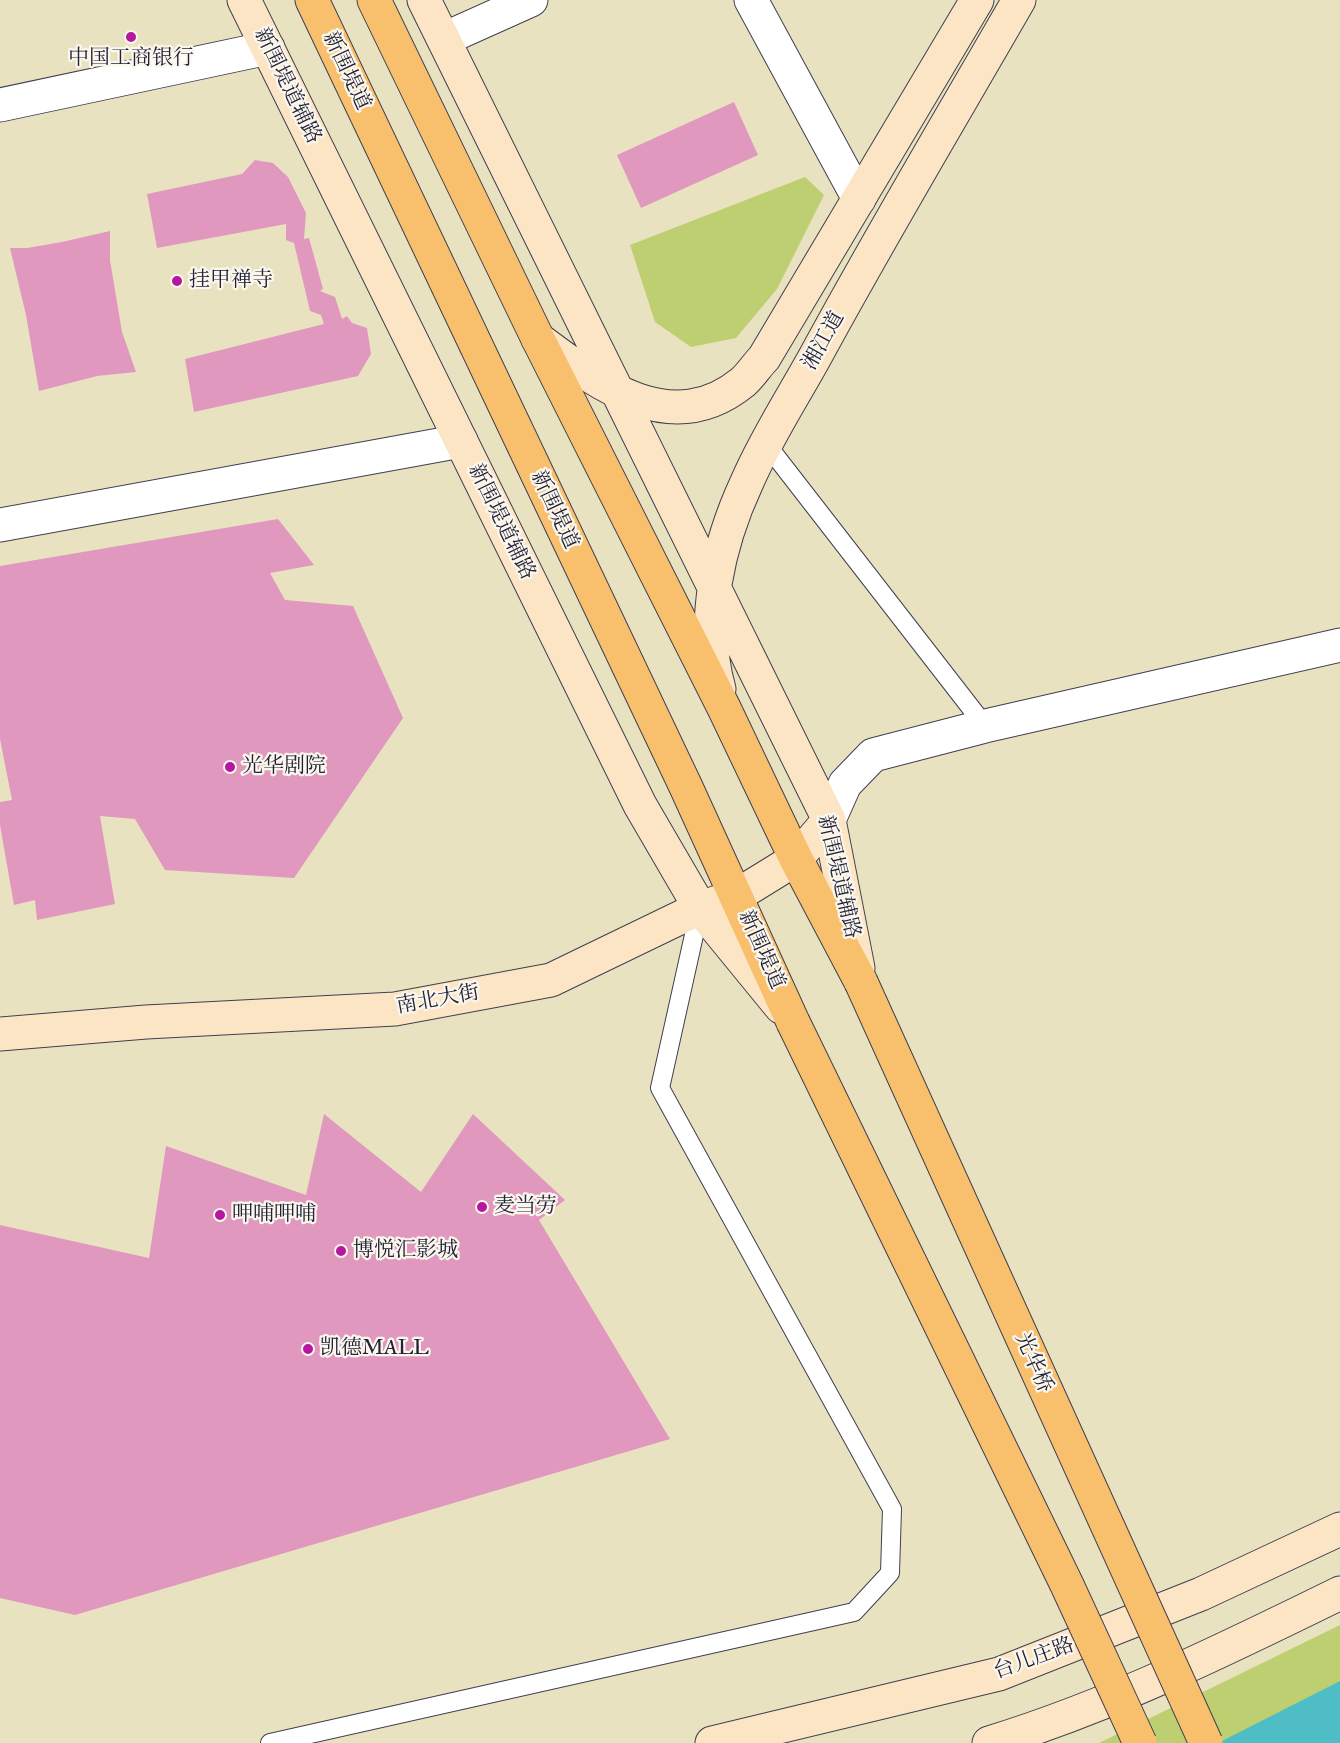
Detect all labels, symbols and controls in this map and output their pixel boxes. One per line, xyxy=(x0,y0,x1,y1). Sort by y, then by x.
street label: 新围堤道辅路 xyxy=(248,24,326,148)
street label: 新围堤道 xyxy=(317,28,375,114)
marker: 中国工商银行 xyxy=(124,30,138,44)
place label: 中国工商银行 xyxy=(68,46,194,72)
place label: 挂甲禅寺 xyxy=(189,268,273,294)
marker: 挂甲禅寺 xyxy=(170,274,184,288)
street label: 湘江道 xyxy=(798,307,850,375)
street label: 新围堤道辅路 xyxy=(462,460,540,584)
street label: 新围堤道 xyxy=(525,467,583,553)
place label: 光华剧院 xyxy=(242,754,326,780)
marker: 光华剧院 xyxy=(223,760,237,774)
street label: 新围堤道辅路 xyxy=(812,813,864,941)
street label: 新围堤道 xyxy=(732,907,790,993)
street label: 南北大街 xyxy=(394,980,482,1020)
place label: 麦当劳 xyxy=(494,1194,557,1220)
marker: 麦当劳 xyxy=(475,1200,489,1214)
place label: 呷哺呷哺 xyxy=(232,1202,316,1228)
marker: 呷哺呷哺 xyxy=(213,1208,227,1222)
place label: 博悦汇影城 xyxy=(353,1238,458,1264)
marker: 博悦汇影城 xyxy=(334,1244,348,1258)
street label: 光华桥 xyxy=(1009,1329,1057,1397)
place label: 凯德MALL xyxy=(320,1336,429,1362)
marker: 凯德MALL xyxy=(301,1342,315,1356)
street label: 台儿庄路 xyxy=(990,1633,1078,1685)

